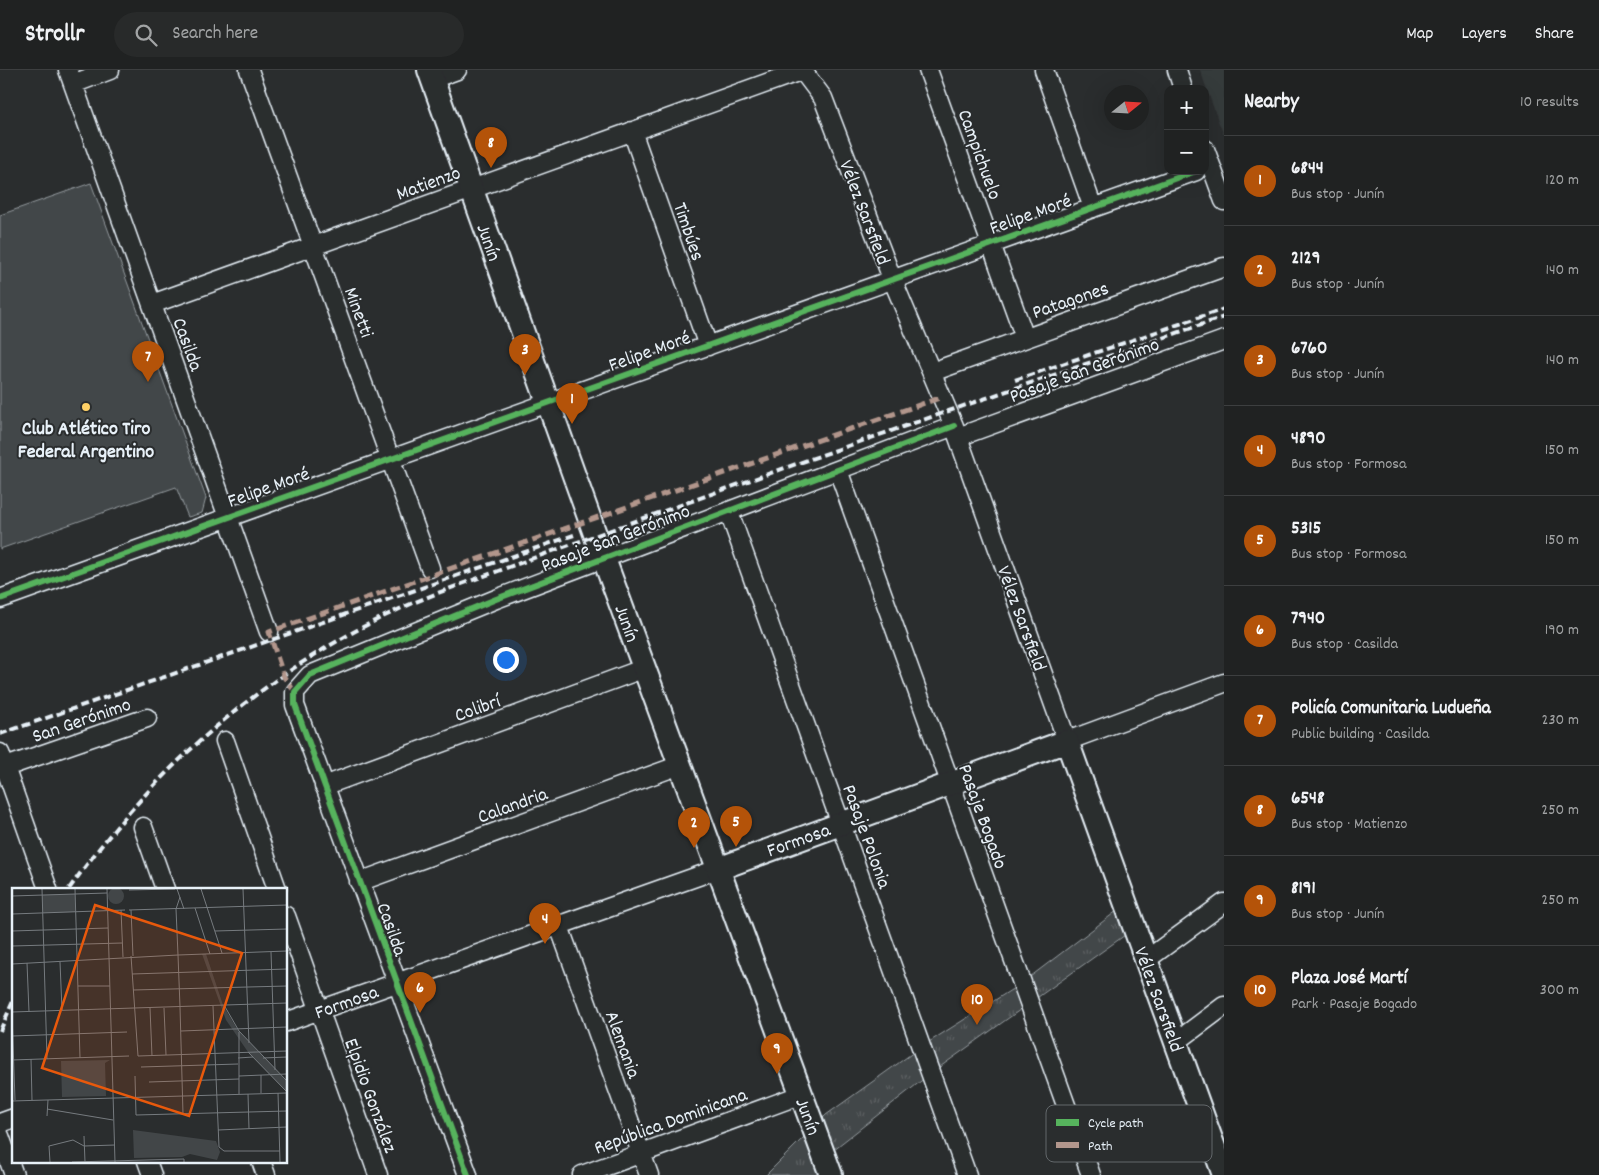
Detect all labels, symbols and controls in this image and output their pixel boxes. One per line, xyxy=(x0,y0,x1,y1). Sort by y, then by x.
search box xyxy=(114,12,464,57)
text: Strollr xyxy=(25,18,84,52)
icon: search xyxy=(132,21,160,49)
text: Search here xyxy=(172,21,258,48)
text: Map xyxy=(1406,22,1433,47)
text: Layers xyxy=(1461,22,1507,47)
text: Share xyxy=(1535,22,1574,47)
north arrow xyxy=(1104,85,1149,130)
map controls xyxy=(1164,85,1209,175)
button: + xyxy=(1164,85,1209,130)
text: Nearby xyxy=(1244,88,1299,118)
text: 10 results xyxy=(1520,91,1579,114)
street label: Campichuelo xyxy=(949,106,1007,204)
pin: 8 xyxy=(475,127,507,168)
button: − xyxy=(1164,130,1209,175)
text: 6844 xyxy=(1291,156,1324,183)
street label: Vélez Sarsfield xyxy=(830,157,896,270)
street label: Matienzo xyxy=(393,160,465,209)
text: 1 xyxy=(1258,169,1262,192)
text: 120 m xyxy=(1545,169,1579,192)
text: Bus stop · Junín xyxy=(1291,183,1384,206)
street label: Felipe Moré xyxy=(986,188,1076,244)
street label: Timbúes xyxy=(664,199,710,265)
street label: Junín xyxy=(468,220,507,266)
text: 2129 xyxy=(1291,246,1320,273)
text: 2 xyxy=(1257,259,1264,282)
text: 140 m xyxy=(1545,259,1579,282)
text: Bus stop · Junín xyxy=(1291,273,1384,296)
street label: Patagones xyxy=(1029,276,1113,328)
street label: Minetti xyxy=(335,284,379,342)
street label: Casilda xyxy=(164,314,209,376)
street label: Felipe Moré xyxy=(605,325,695,381)
street label: Pasaje San Gerónimo xyxy=(1006,332,1164,412)
pin: 3 xyxy=(509,334,541,375)
text: 6760 xyxy=(1291,336,1327,363)
pin: 7 xyxy=(132,341,164,382)
text: 3 xyxy=(1256,349,1264,372)
text: 140 m xyxy=(1545,349,1579,372)
text: Bus stop · Junín xyxy=(1291,363,1384,386)
pin: 1 xyxy=(556,383,588,424)
marker: Club Atlético Tiro Federal Argentino xyxy=(80,401,92,413)
place label: Club Atlético Tiro Federal Argentino xyxy=(18,416,154,467)
text: 4890 xyxy=(1291,426,1326,453)
text: 4 xyxy=(1257,439,1263,462)
text: 150 m xyxy=(1545,439,1579,462)
text: Bus stop · Formosa xyxy=(1291,453,1407,476)
street label: Felipe Moré xyxy=(224,461,314,517)
street label: Pasaje San Gerónimo xyxy=(537,498,695,581)
text: 5315 xyxy=(1291,516,1321,543)
text: 5 xyxy=(1256,529,1264,552)
text: 150 m xyxy=(1545,529,1579,552)
text: Bus stop · Formosa xyxy=(1291,543,1407,566)
street label: Vélez Sarsfield xyxy=(988,562,1052,676)
street label: Junín xyxy=(606,601,645,647)
text: 7940 xyxy=(1291,606,1325,633)
text: 6 xyxy=(1256,619,1264,642)
text: 190 m xyxy=(1545,619,1579,642)
text: Bus stop · Casilda xyxy=(1291,633,1398,656)
your location xyxy=(493,647,519,673)
street label: Colibrí xyxy=(451,688,506,731)
street label: San Gerónimo xyxy=(29,692,135,752)
text: Policía Comunitaria Ludueña xyxy=(1291,696,1491,723)
text: 7 xyxy=(1257,709,1263,732)
text: 230 m xyxy=(1542,709,1579,732)
text: Public building · Casilda xyxy=(1291,723,1429,746)
street label: Pasaje Bogado xyxy=(949,761,1013,873)
street label: Calandria xyxy=(474,781,552,832)
street label: Pasaje Polonia xyxy=(833,781,897,894)
text: 6548 xyxy=(1291,786,1325,813)
text: 8 xyxy=(1257,799,1263,822)
text: 250 m xyxy=(1541,799,1579,822)
pin: 5 xyxy=(720,806,752,847)
pin: 2 xyxy=(678,807,710,848)
text: Bus stop · Matienzo xyxy=(1291,813,1407,836)
street label: Formosa xyxy=(763,817,835,866)
text: 8191 xyxy=(1291,876,1316,903)
inset map xyxy=(12,888,288,1162)
text: 9 xyxy=(1256,889,1264,912)
text: 250 m xyxy=(1541,889,1579,912)
street label: Casilda xyxy=(368,899,413,961)
pin: 4 xyxy=(529,903,561,944)
text: Bus stop · Junín xyxy=(1291,903,1384,926)
street label: Vélez Sarsfield xyxy=(1125,943,1189,1057)
text: Plaza José Martí xyxy=(1291,966,1407,993)
pin: 6 xyxy=(404,972,436,1013)
street label: Formosa xyxy=(311,979,383,1028)
text: 10 xyxy=(1254,979,1266,1002)
text: 300 m xyxy=(1540,979,1579,1002)
pin: 10 xyxy=(961,984,993,1025)
text: Park · Pasaje Bogado xyxy=(1291,993,1417,1016)
street label: Alemania xyxy=(596,1007,646,1083)
pin: 9 xyxy=(761,1033,793,1074)
street label: Elpidio González xyxy=(335,1035,403,1158)
street label: República Dominicana xyxy=(591,1082,752,1164)
street label: Junín xyxy=(786,1094,826,1140)
legend xyxy=(1046,1105,1212,1162)
text: Cycle path xyxy=(1088,1114,1144,1134)
text: Path xyxy=(1088,1137,1113,1157)

